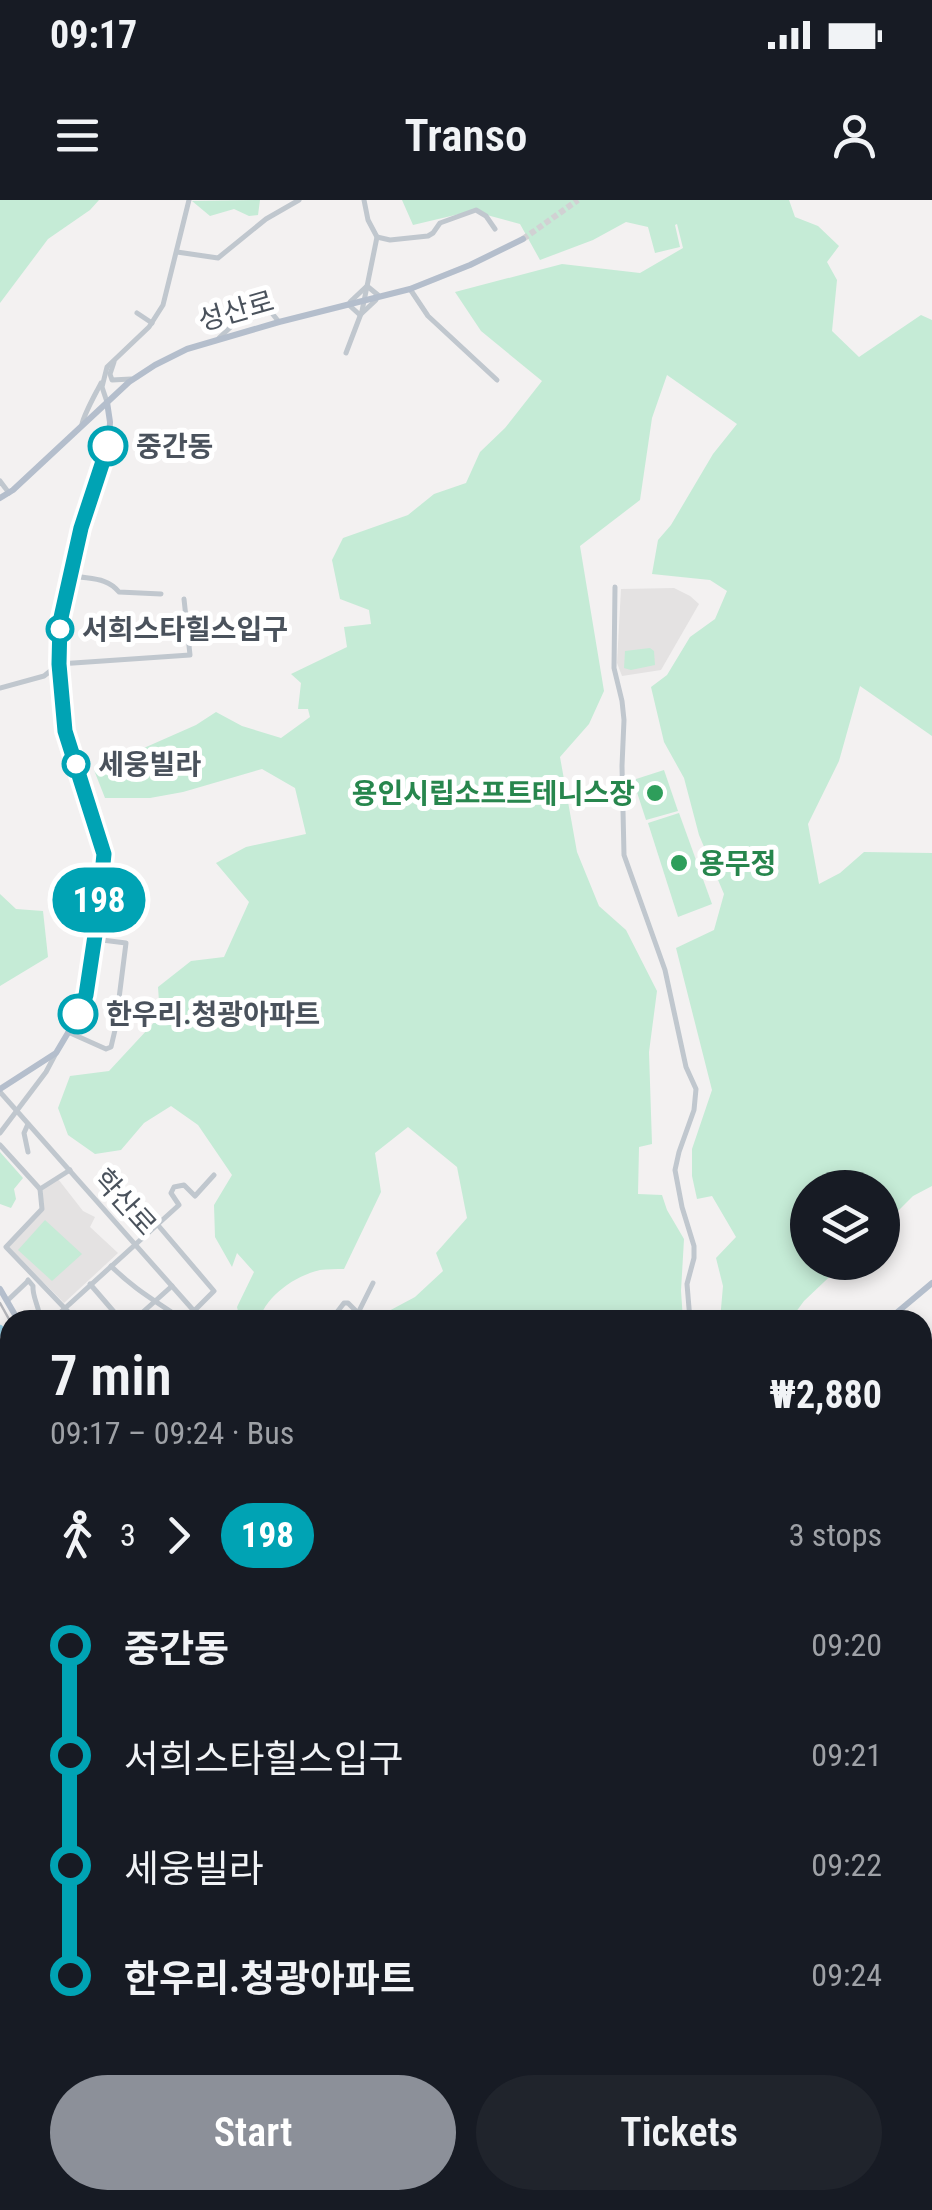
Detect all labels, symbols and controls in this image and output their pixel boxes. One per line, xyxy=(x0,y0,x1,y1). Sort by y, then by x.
text: 09:17 xyxy=(50,13,137,57)
icon: menu xyxy=(50,108,105,163)
icon: person xyxy=(827,108,882,163)
text: Transo xyxy=(405,109,527,162)
street label: 성산로 xyxy=(194,284,278,338)
marker: 중간동 xyxy=(89,427,127,465)
place label: 중간동 xyxy=(136,430,213,463)
place label: 서희스타힐스입구 xyxy=(82,613,288,646)
marker: 서희스타힐스입구 xyxy=(47,616,73,642)
place label: 세웅빌라 xyxy=(98,748,201,781)
marker: 세웅빌라 xyxy=(63,751,89,777)
place label: 용인시립소프트테니스장 xyxy=(352,777,635,810)
marker: 용인시립소프트테니스장 xyxy=(644,782,666,804)
place label: 용무정 xyxy=(699,847,776,880)
marker: 용무정 xyxy=(668,852,690,874)
line badge: 198 xyxy=(42,868,156,932)
text: 198 xyxy=(72,880,126,921)
marker: 한우리.청광아파트 xyxy=(59,995,97,1033)
place label: 한우리.청광아파트 xyxy=(106,998,320,1031)
street label: 학산로 xyxy=(87,1162,163,1242)
map controls xyxy=(790,1170,900,1280)
button: layers xyxy=(790,1170,900,1280)
text: 7 min xyxy=(50,1344,172,1408)
text: ₩2,880 xyxy=(769,1373,882,1417)
text: 09:17 – 09:24 · Bus xyxy=(50,1414,294,1452)
icon: walk xyxy=(50,1508,105,1563)
icon: forward xyxy=(151,1508,206,1563)
text: 198 xyxy=(241,1515,294,1556)
text: 3 xyxy=(120,1516,136,1554)
text: 3 stops xyxy=(789,1516,882,1554)
text: 09:20 xyxy=(811,1626,882,1664)
text: 중간동 xyxy=(124,1627,229,1671)
text: 09:21 xyxy=(811,1736,882,1774)
text: 서희스타힐스입구 xyxy=(124,1737,404,1781)
text: 09:22 xyxy=(811,1846,882,1884)
text: 세웅빌라 xyxy=(124,1847,264,1891)
text: 09:24 xyxy=(811,1956,882,1994)
text: 한우리.청광아파트 xyxy=(124,1957,415,2001)
button: Start xyxy=(50,2075,456,2190)
button: Tickets xyxy=(476,2075,882,2190)

